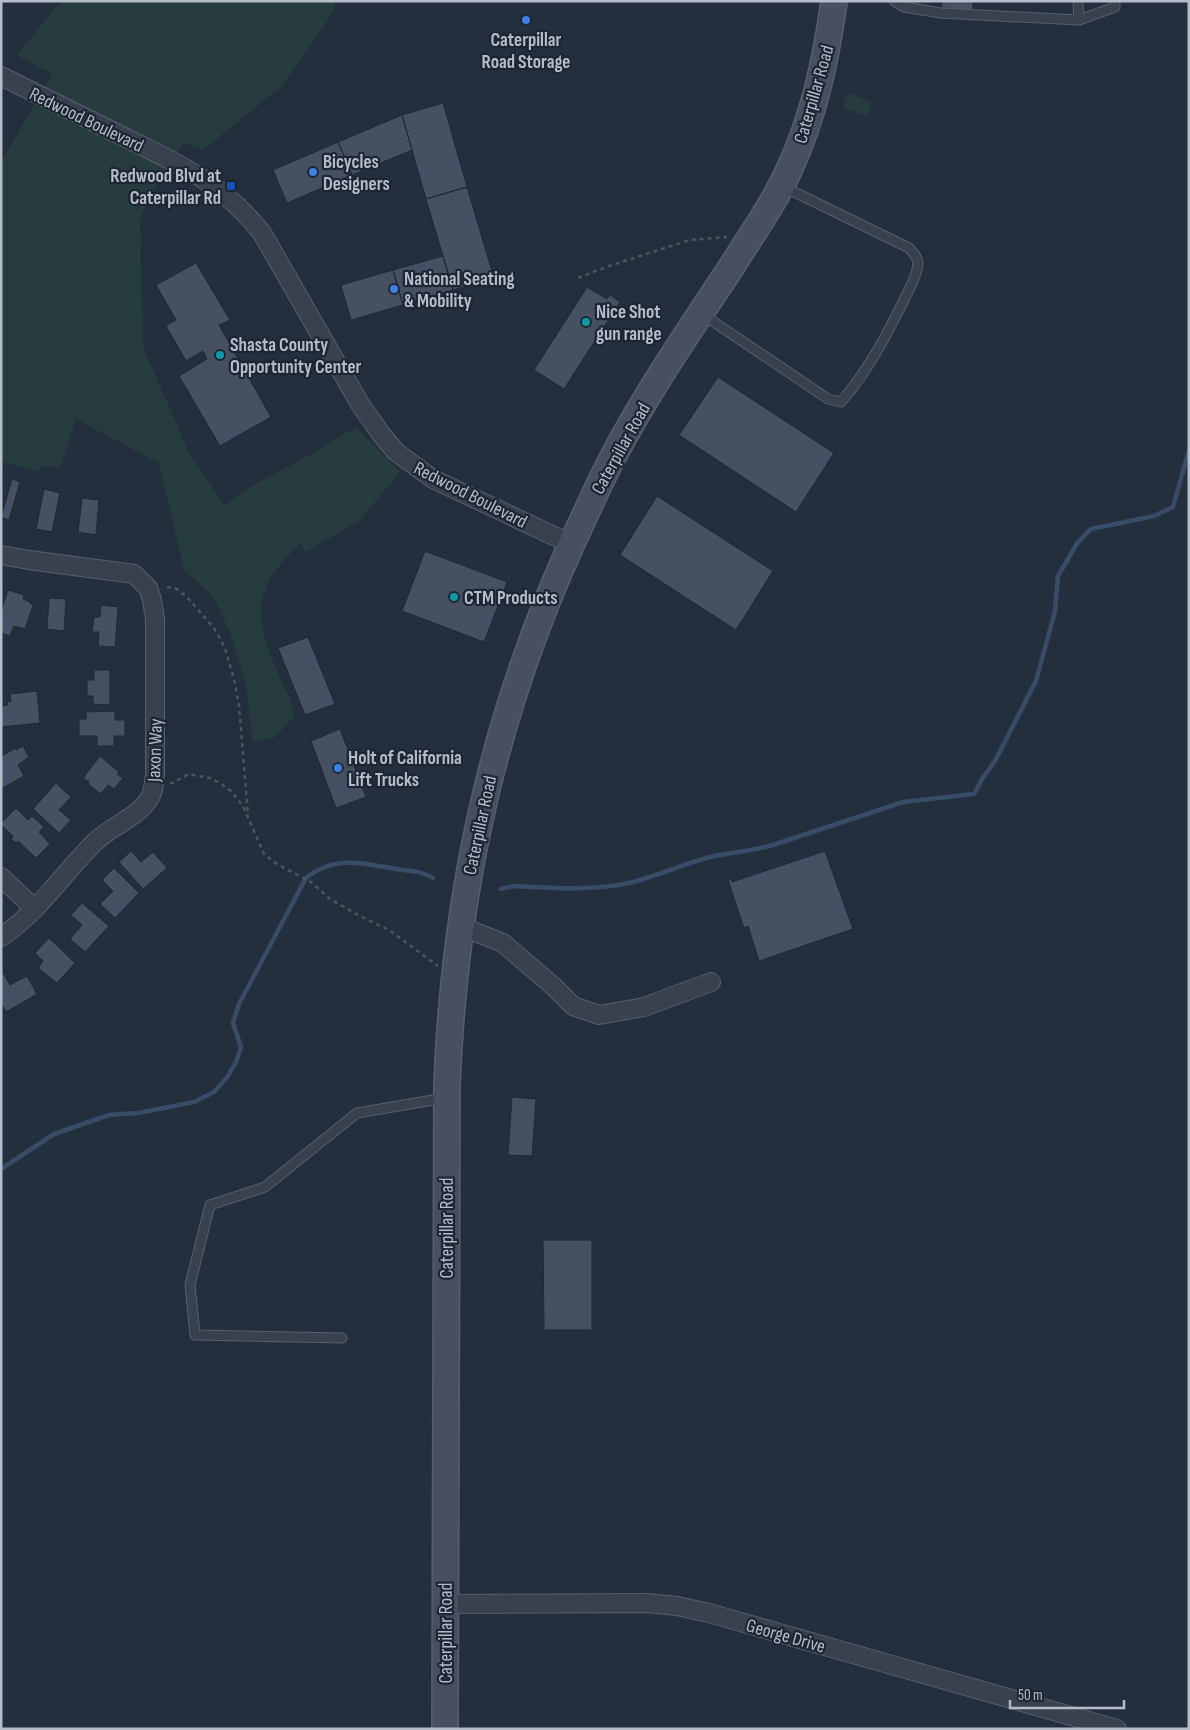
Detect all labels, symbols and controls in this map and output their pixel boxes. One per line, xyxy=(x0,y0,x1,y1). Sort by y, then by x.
marker: Caterpillar Road Storage xyxy=(520,14,532,26)
place label: Caterpillar Road Storage xyxy=(482,29,570,74)
street label: Caterpillar Road xyxy=(789,43,839,146)
street label: Redwood Boulevard xyxy=(25,83,147,158)
place label: Bicycles Designers xyxy=(323,151,390,196)
place label: Redwood Blvd at Caterpillar Rd xyxy=(110,165,221,210)
marker: Bicycles Designers xyxy=(307,166,319,178)
marker: Redwood Blvd at Caterpillar Rd xyxy=(225,180,237,192)
place label: National Seating & Mobility xyxy=(404,268,514,313)
marker: National Seating & Mobility xyxy=(388,283,400,295)
place label: Nice Shot gun range xyxy=(596,301,662,346)
marker: Nice Shot gun range xyxy=(580,316,592,328)
place label: Shasta County Opportunity Center xyxy=(230,334,362,379)
marker: Shasta County Opportunity Center xyxy=(214,349,226,361)
street label: Caterpillar Road xyxy=(587,399,656,498)
street label: Redwood Boulevard xyxy=(410,457,531,534)
place label: CTM Products xyxy=(464,587,558,610)
marker: CTM Products xyxy=(448,591,460,603)
street label: Jaxon Way xyxy=(143,717,168,783)
place label: Holt of California Lift Trucks xyxy=(348,747,462,792)
marker: Holt of California Lift Trucks xyxy=(332,762,344,774)
street label: Caterpillar Road xyxy=(459,774,502,877)
street label: Caterpillar Road xyxy=(436,1178,459,1278)
street label: Caterpillar Road xyxy=(435,1583,458,1683)
street label: George Drive xyxy=(743,1614,828,1659)
scale bar xyxy=(1010,1678,1124,1710)
text: 50 m xyxy=(1018,1686,1043,1705)

